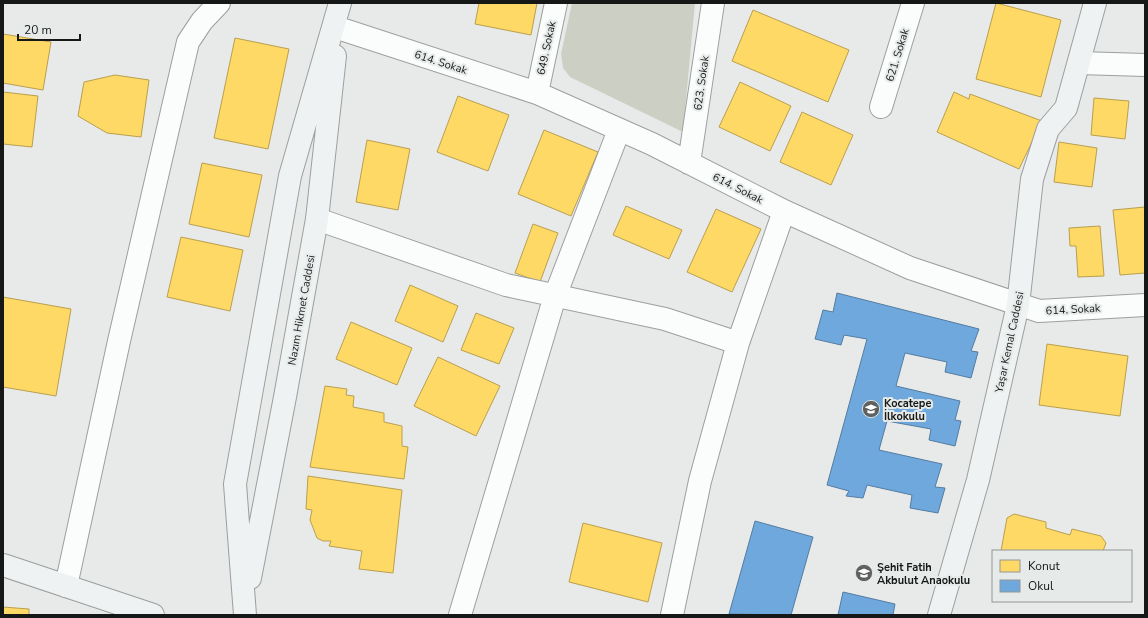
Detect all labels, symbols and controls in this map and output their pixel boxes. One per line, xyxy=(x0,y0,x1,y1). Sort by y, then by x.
scale bar xyxy=(18,16,80,42)
street label: 649. Sokak xyxy=(533,19,560,76)
text: 20 m xyxy=(24,22,52,38)
street label: 621. Sokak xyxy=(882,26,913,84)
street label: 614. Sokak xyxy=(412,47,470,78)
street label: 623. Sokak xyxy=(690,54,713,111)
street label: 614. Sokak xyxy=(710,169,766,208)
street label: Nazım Hikmet Caddesi xyxy=(284,254,319,366)
street label: Yaşar Kemal Caddesi xyxy=(991,290,1028,395)
street label: 614. Sokak xyxy=(1045,301,1101,318)
place label: Kocatepe İlkokulu xyxy=(884,396,931,424)
school or university icon: Kocatepe İlkokulu xyxy=(861,399,881,419)
legend xyxy=(992,550,1132,602)
text: Konut xyxy=(1028,558,1061,574)
place label: Şehit Fatih Akbulut Anaokulu xyxy=(877,560,970,588)
school or university icon: Şehit Fatih Akbulut Anaokulu xyxy=(854,563,874,583)
text: Okul xyxy=(1028,578,1054,594)

